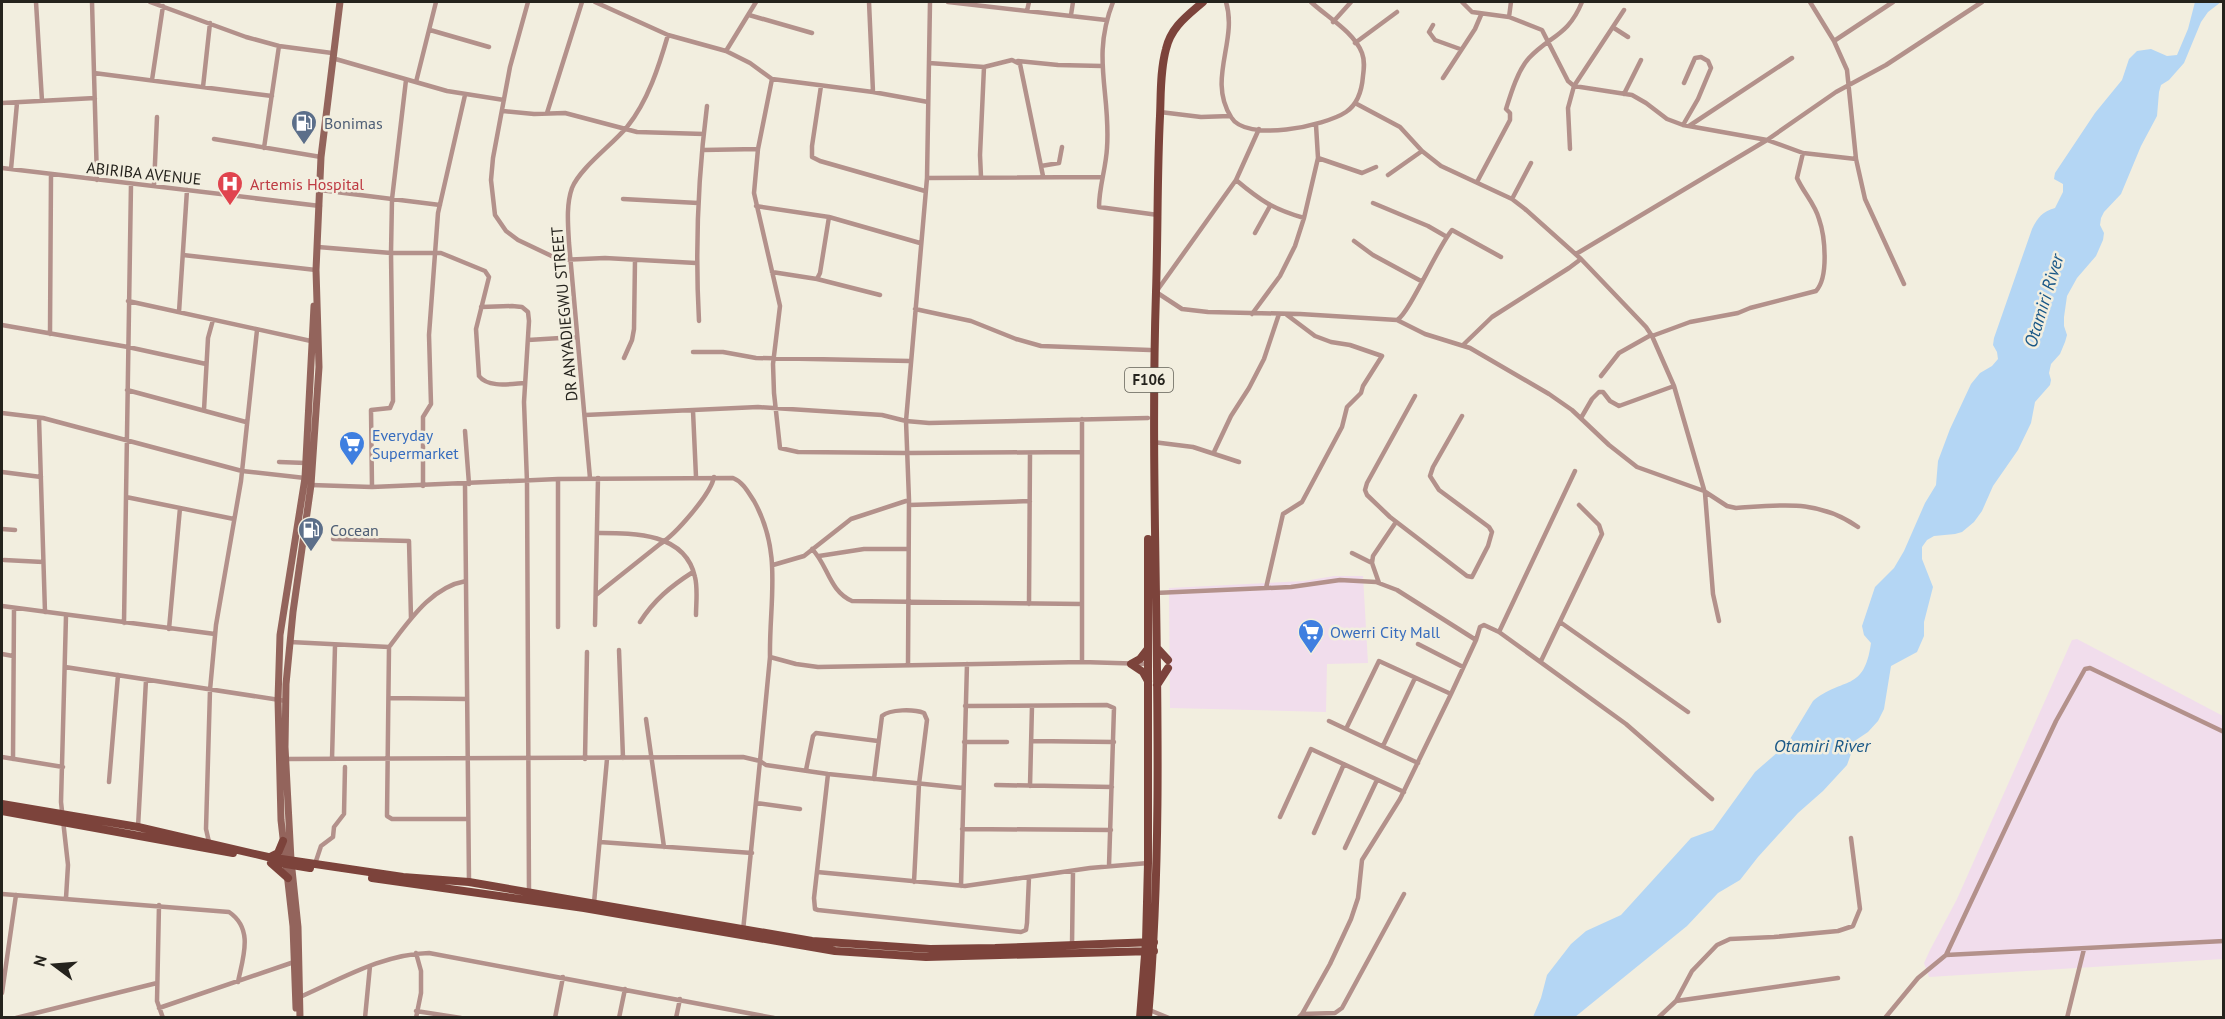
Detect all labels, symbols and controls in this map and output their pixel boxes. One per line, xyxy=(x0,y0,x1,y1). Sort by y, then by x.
fuel station icon: Bonimas xyxy=(289,108,319,146)
place label: Bonimas xyxy=(324,113,383,133)
street label: ABIRIBA AVENUE xyxy=(86,157,202,189)
hospital icon: Artemis Hospital xyxy=(215,169,245,207)
place label: Artemis Hospital xyxy=(250,174,364,194)
street label: DR ANYADIEGWU STREET xyxy=(546,226,582,402)
water label: Otamiri River xyxy=(2018,250,2069,350)
road number: F106 xyxy=(1125,368,1173,392)
place label: Everyday Supermarket xyxy=(372,425,459,463)
supermarket icon: Everyday Supermarket xyxy=(337,429,367,467)
fuel station icon: Cocean xyxy=(296,515,326,553)
place label: Cocean xyxy=(330,520,379,540)
supermarket icon: Owerri City Mall xyxy=(1296,617,1326,655)
place label: Owerri City Mall xyxy=(1330,622,1440,642)
water label: Otamiri River xyxy=(1774,734,1871,757)
north arrow xyxy=(24,935,84,995)
text: N xyxy=(29,953,51,969)

